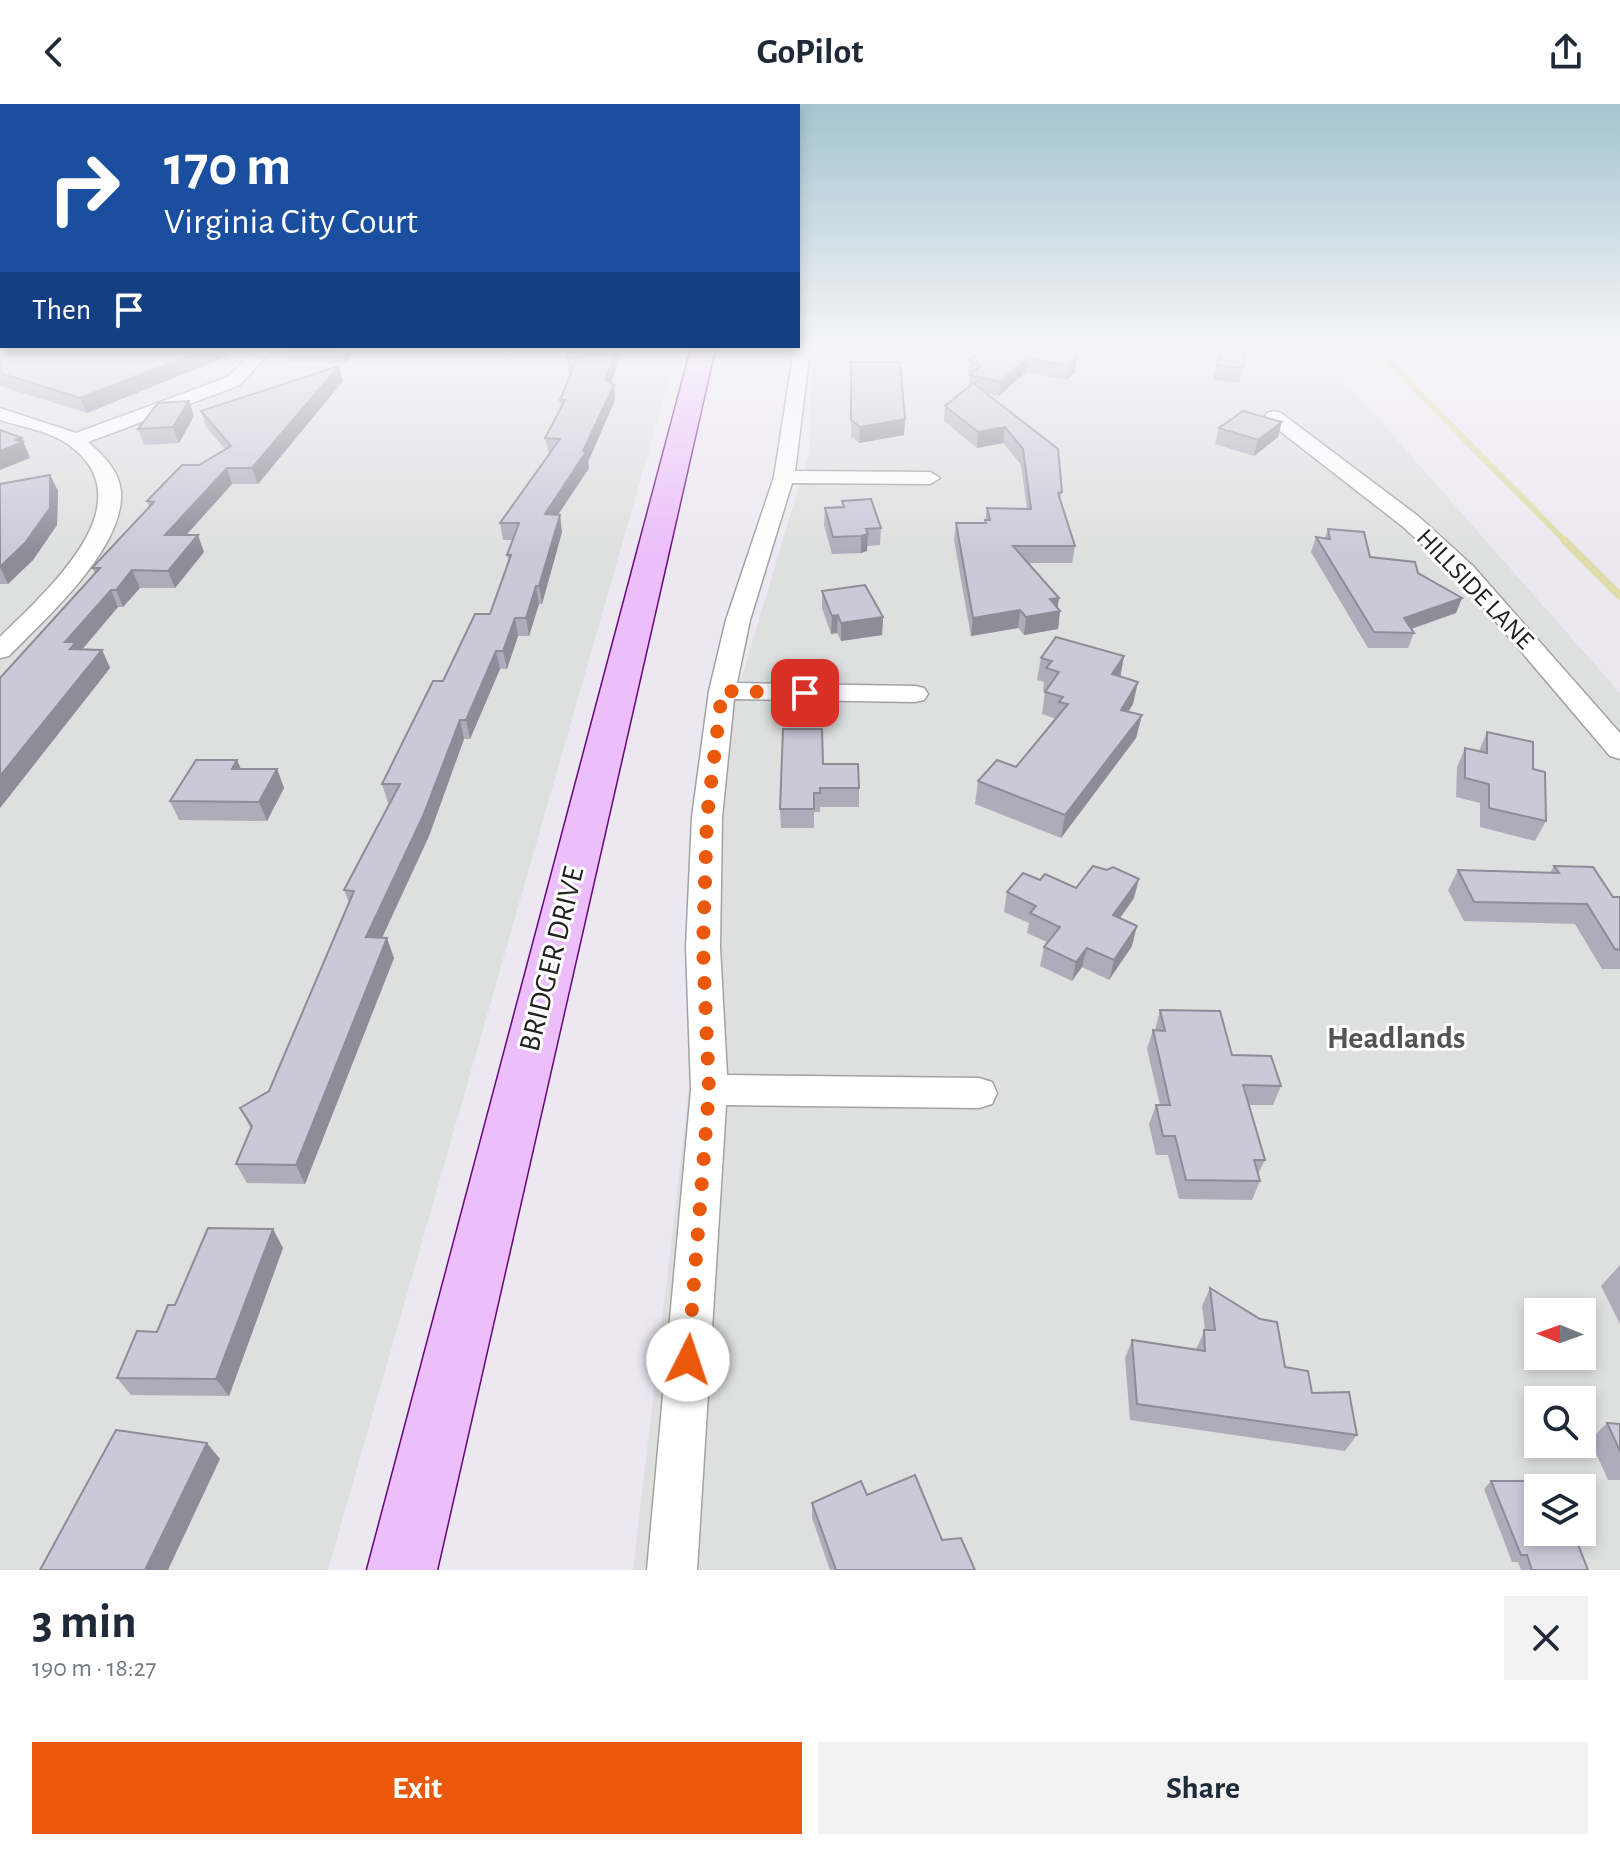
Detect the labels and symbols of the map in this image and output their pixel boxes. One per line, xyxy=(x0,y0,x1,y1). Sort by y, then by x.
street label: HILLSIDE LANE xyxy=(1412,524,1538,654)
pin xyxy=(771,659,839,727)
street label: BRIDGER DRIVE xyxy=(515,864,589,1054)
district label: Headlands xyxy=(1327,1022,1465,1054)
north arrow xyxy=(1524,1298,1596,1370)
position arrow xyxy=(646,1318,730,1402)

